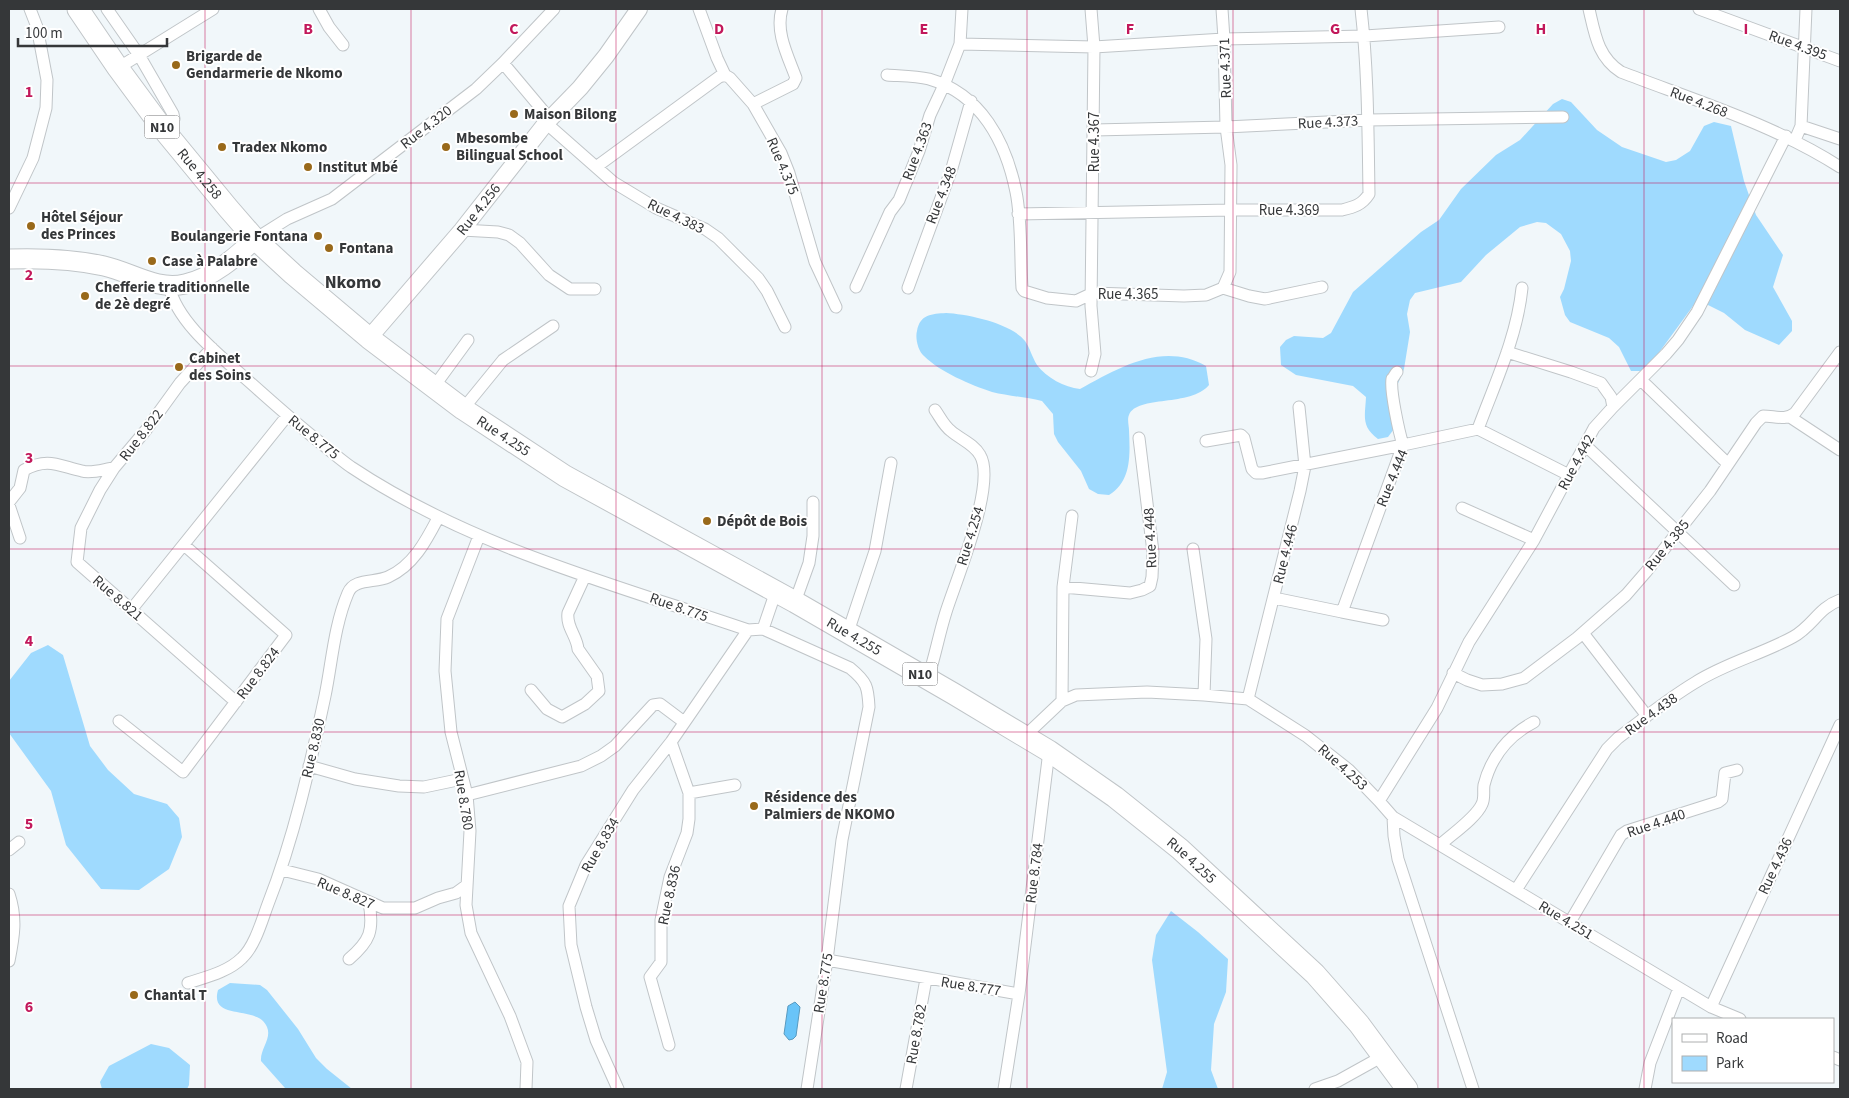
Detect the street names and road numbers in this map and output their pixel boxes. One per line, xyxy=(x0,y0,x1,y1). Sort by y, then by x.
street label: Rue 4.395 xyxy=(1766,25,1830,66)
street label: Rue 4.371 xyxy=(1214,37,1237,99)
street label: Rue 4.268 xyxy=(1667,82,1731,123)
street label: Rue 4.320 xyxy=(396,100,457,154)
street label: Rue 4.373 xyxy=(1297,110,1359,135)
street label: Rue 4.367 xyxy=(1084,112,1105,172)
road number: N10 xyxy=(144,115,180,138)
street label: Rue 4.363 xyxy=(897,119,938,183)
street label: Rue 4.375 xyxy=(761,134,804,198)
street label: Rue 4.258 xyxy=(172,144,227,204)
street label: Rue 4.348 xyxy=(921,163,962,227)
street label: Rue 4.256 xyxy=(452,179,506,240)
street label: Rue 4.383 xyxy=(644,194,708,239)
street label: Rue 4.369 xyxy=(1259,200,1319,221)
street label: Rue 4.365 xyxy=(1098,284,1158,305)
street label: Rue 8.822 xyxy=(114,405,168,466)
street label: Rue 8.775 xyxy=(283,410,344,465)
street label: Rue 4.255 xyxy=(472,411,535,462)
street label: Rue 4.442 xyxy=(1553,431,1600,494)
street label: Rue 4.444 xyxy=(1371,446,1414,510)
street label: Rue 4.254 xyxy=(952,504,990,568)
street label: Rue 4.448 xyxy=(1138,507,1163,569)
street label: Rue 4.385 xyxy=(1640,515,1695,576)
street label: Rue 4.446 xyxy=(1268,522,1303,586)
street label: Rue 8.821 xyxy=(88,571,147,626)
street label: Rue 8.775 xyxy=(647,588,711,627)
street label: Rue 4.255 xyxy=(822,612,886,661)
street label: Rue 8.824 xyxy=(232,642,285,704)
road number: N10 xyxy=(902,662,938,686)
street label: Rue 4.438 xyxy=(1621,688,1682,741)
street label: Rue 8.830 xyxy=(296,716,331,780)
street label: Rue 4.253 xyxy=(1313,739,1372,795)
street label: Rue 8.780 xyxy=(448,768,479,832)
street label: Rue 4.440 xyxy=(1624,804,1688,843)
street label: Rue 8.834 xyxy=(576,813,625,877)
street label: Rue 4.255 xyxy=(1162,832,1221,889)
street label: Rue 4.436 xyxy=(1753,834,1798,898)
street label: Rue 8.784 xyxy=(1020,841,1049,904)
street label: Rue 8.836 xyxy=(653,863,686,927)
street label: Rue 8.827 xyxy=(314,872,378,915)
street label: Rue 4.251 xyxy=(1534,896,1597,945)
street label: Rue 8.775 xyxy=(808,951,839,1015)
street label: Rue 8.777 xyxy=(939,971,1003,1002)
street label: Rue 8.782 xyxy=(901,1002,932,1066)

